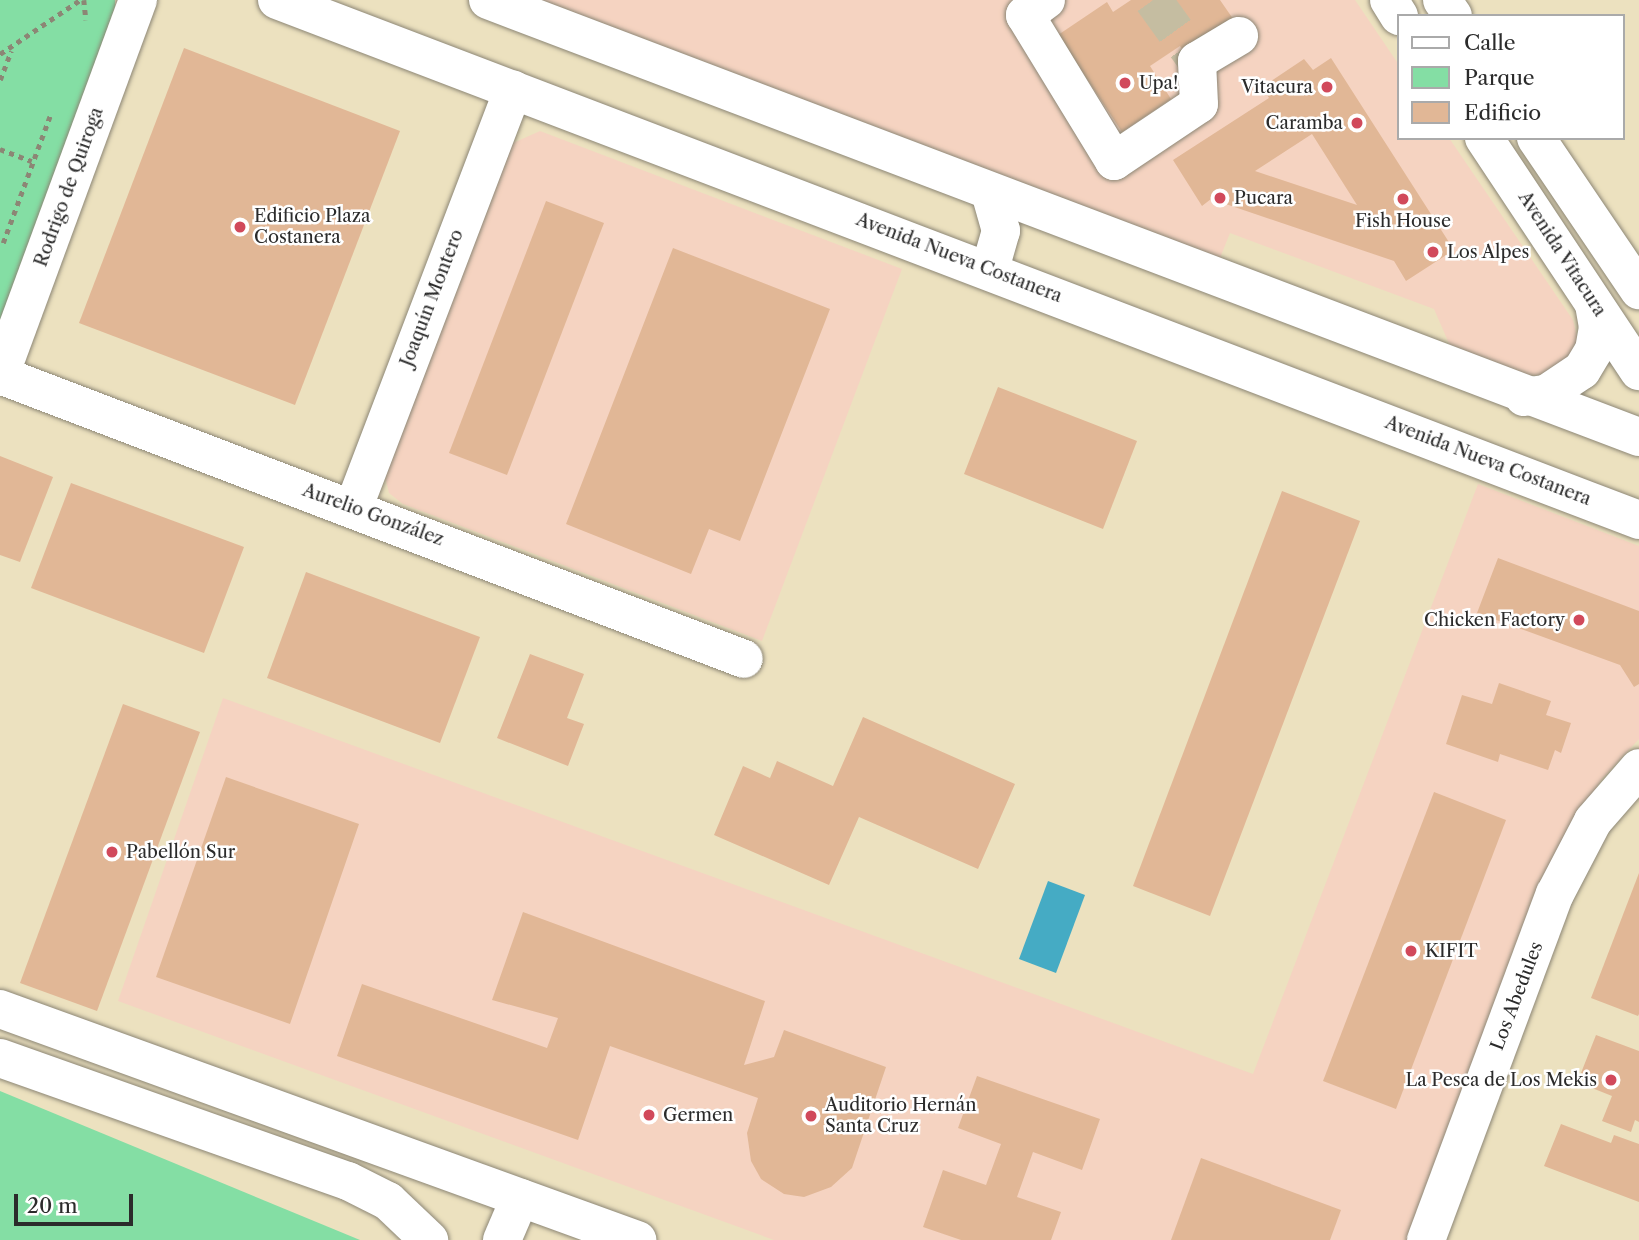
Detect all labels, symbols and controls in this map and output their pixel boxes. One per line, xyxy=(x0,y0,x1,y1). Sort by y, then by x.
legend xyxy=(1398,14,1625,140)
text: Calle xyxy=(1464,30,1516,55)
text: Parque xyxy=(1464,65,1535,90)
place label: Upa! xyxy=(1139,72,1178,94)
marker: Upa! xyxy=(1117,75,1133,91)
place label: Vitacura xyxy=(1241,76,1313,98)
marker: Vitacura xyxy=(1319,79,1335,95)
text: Edificio xyxy=(1464,100,1541,125)
street label: Rodrigo de Quiroga xyxy=(30,104,108,270)
place label: Caramba xyxy=(1266,112,1343,134)
marker: Caramba xyxy=(1349,115,1365,131)
place label: Pucara xyxy=(1234,187,1293,209)
street label: Avenida Vitacura xyxy=(1513,187,1611,321)
marker: Pucara xyxy=(1212,190,1228,206)
marker: Fish House xyxy=(1395,191,1411,207)
place label: Edificio Plaza Costanera xyxy=(254,206,370,248)
street label: Avenida Nueva Costanera xyxy=(853,209,1065,307)
place label: Fish House xyxy=(1355,210,1451,232)
marker: Edificio Plaza Costanera xyxy=(232,219,248,235)
street label: Joaquín Montero xyxy=(396,226,468,370)
place label: Los Alpes xyxy=(1447,241,1530,263)
marker: Los Alpes xyxy=(1425,244,1441,260)
street label: Avenida Nueva Costanera xyxy=(1382,412,1594,510)
street label: Aurelio González xyxy=(300,479,446,551)
place label: Chicken Factory xyxy=(1424,609,1565,631)
marker: Chicken Factory xyxy=(1571,612,1587,628)
place label: Pabellón Sur xyxy=(126,841,235,863)
marker: Pabellón Sur xyxy=(104,844,120,860)
street label: Los Abedules xyxy=(1486,938,1548,1054)
place label: KIFIT xyxy=(1425,940,1478,962)
marker: KIFIT xyxy=(1403,943,1419,959)
place label: La Pesca de Los Mekis xyxy=(1405,1069,1597,1091)
marker: La Pesca de Los Mekis xyxy=(1603,1072,1619,1088)
place label: Auditorio Hernán Santa Cruz xyxy=(825,1095,977,1138)
place label: Germen xyxy=(663,1104,733,1126)
marker: Germen xyxy=(641,1107,657,1123)
marker: Auditorio Hernán Santa Cruz xyxy=(803,1108,819,1124)
scale bar xyxy=(18,1180,136,1224)
text: 20 m xyxy=(27,1193,78,1218)

